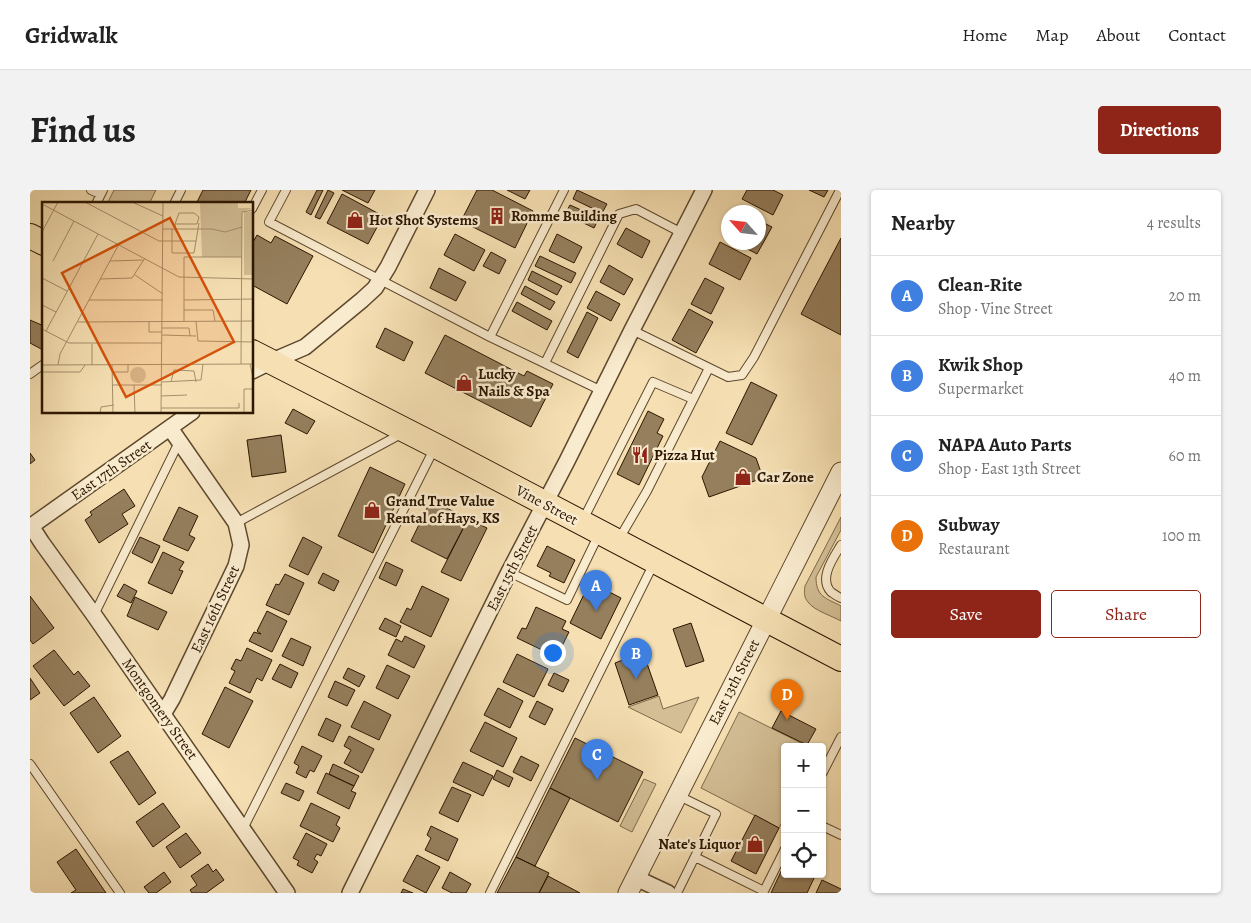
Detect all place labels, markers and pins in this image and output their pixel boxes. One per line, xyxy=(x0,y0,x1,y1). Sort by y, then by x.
building icon: Romme Building xyxy=(487,206,507,226)
place label: Romme Building xyxy=(511,206,617,226)
shop icon: Hot Shot Systems xyxy=(345,210,365,230)
place label: Hot Shot Systems xyxy=(369,210,478,230)
place label: Lucky Nails & Spa xyxy=(478,364,551,401)
shop icon: Lucky Nails & Spa xyxy=(454,373,474,393)
restaurant icon: Pizza Hut xyxy=(630,445,650,465)
place label: Pizza Hut xyxy=(654,445,715,465)
shop icon: Car Zone xyxy=(733,467,753,487)
place label: Car Zone xyxy=(757,467,814,487)
place label: Grand True Value Rental of Hays, KS xyxy=(386,491,500,528)
shop icon: Grand True Value Rental of Hays, KS xyxy=(362,500,382,520)
pin: A xyxy=(580,570,612,611)
pin: B xyxy=(620,638,652,679)
pin: D xyxy=(771,679,803,720)
pin: C xyxy=(581,739,613,780)
place label: Nate's Liquor xyxy=(658,834,741,854)
shop icon: Nate's Liquor xyxy=(745,834,765,854)

